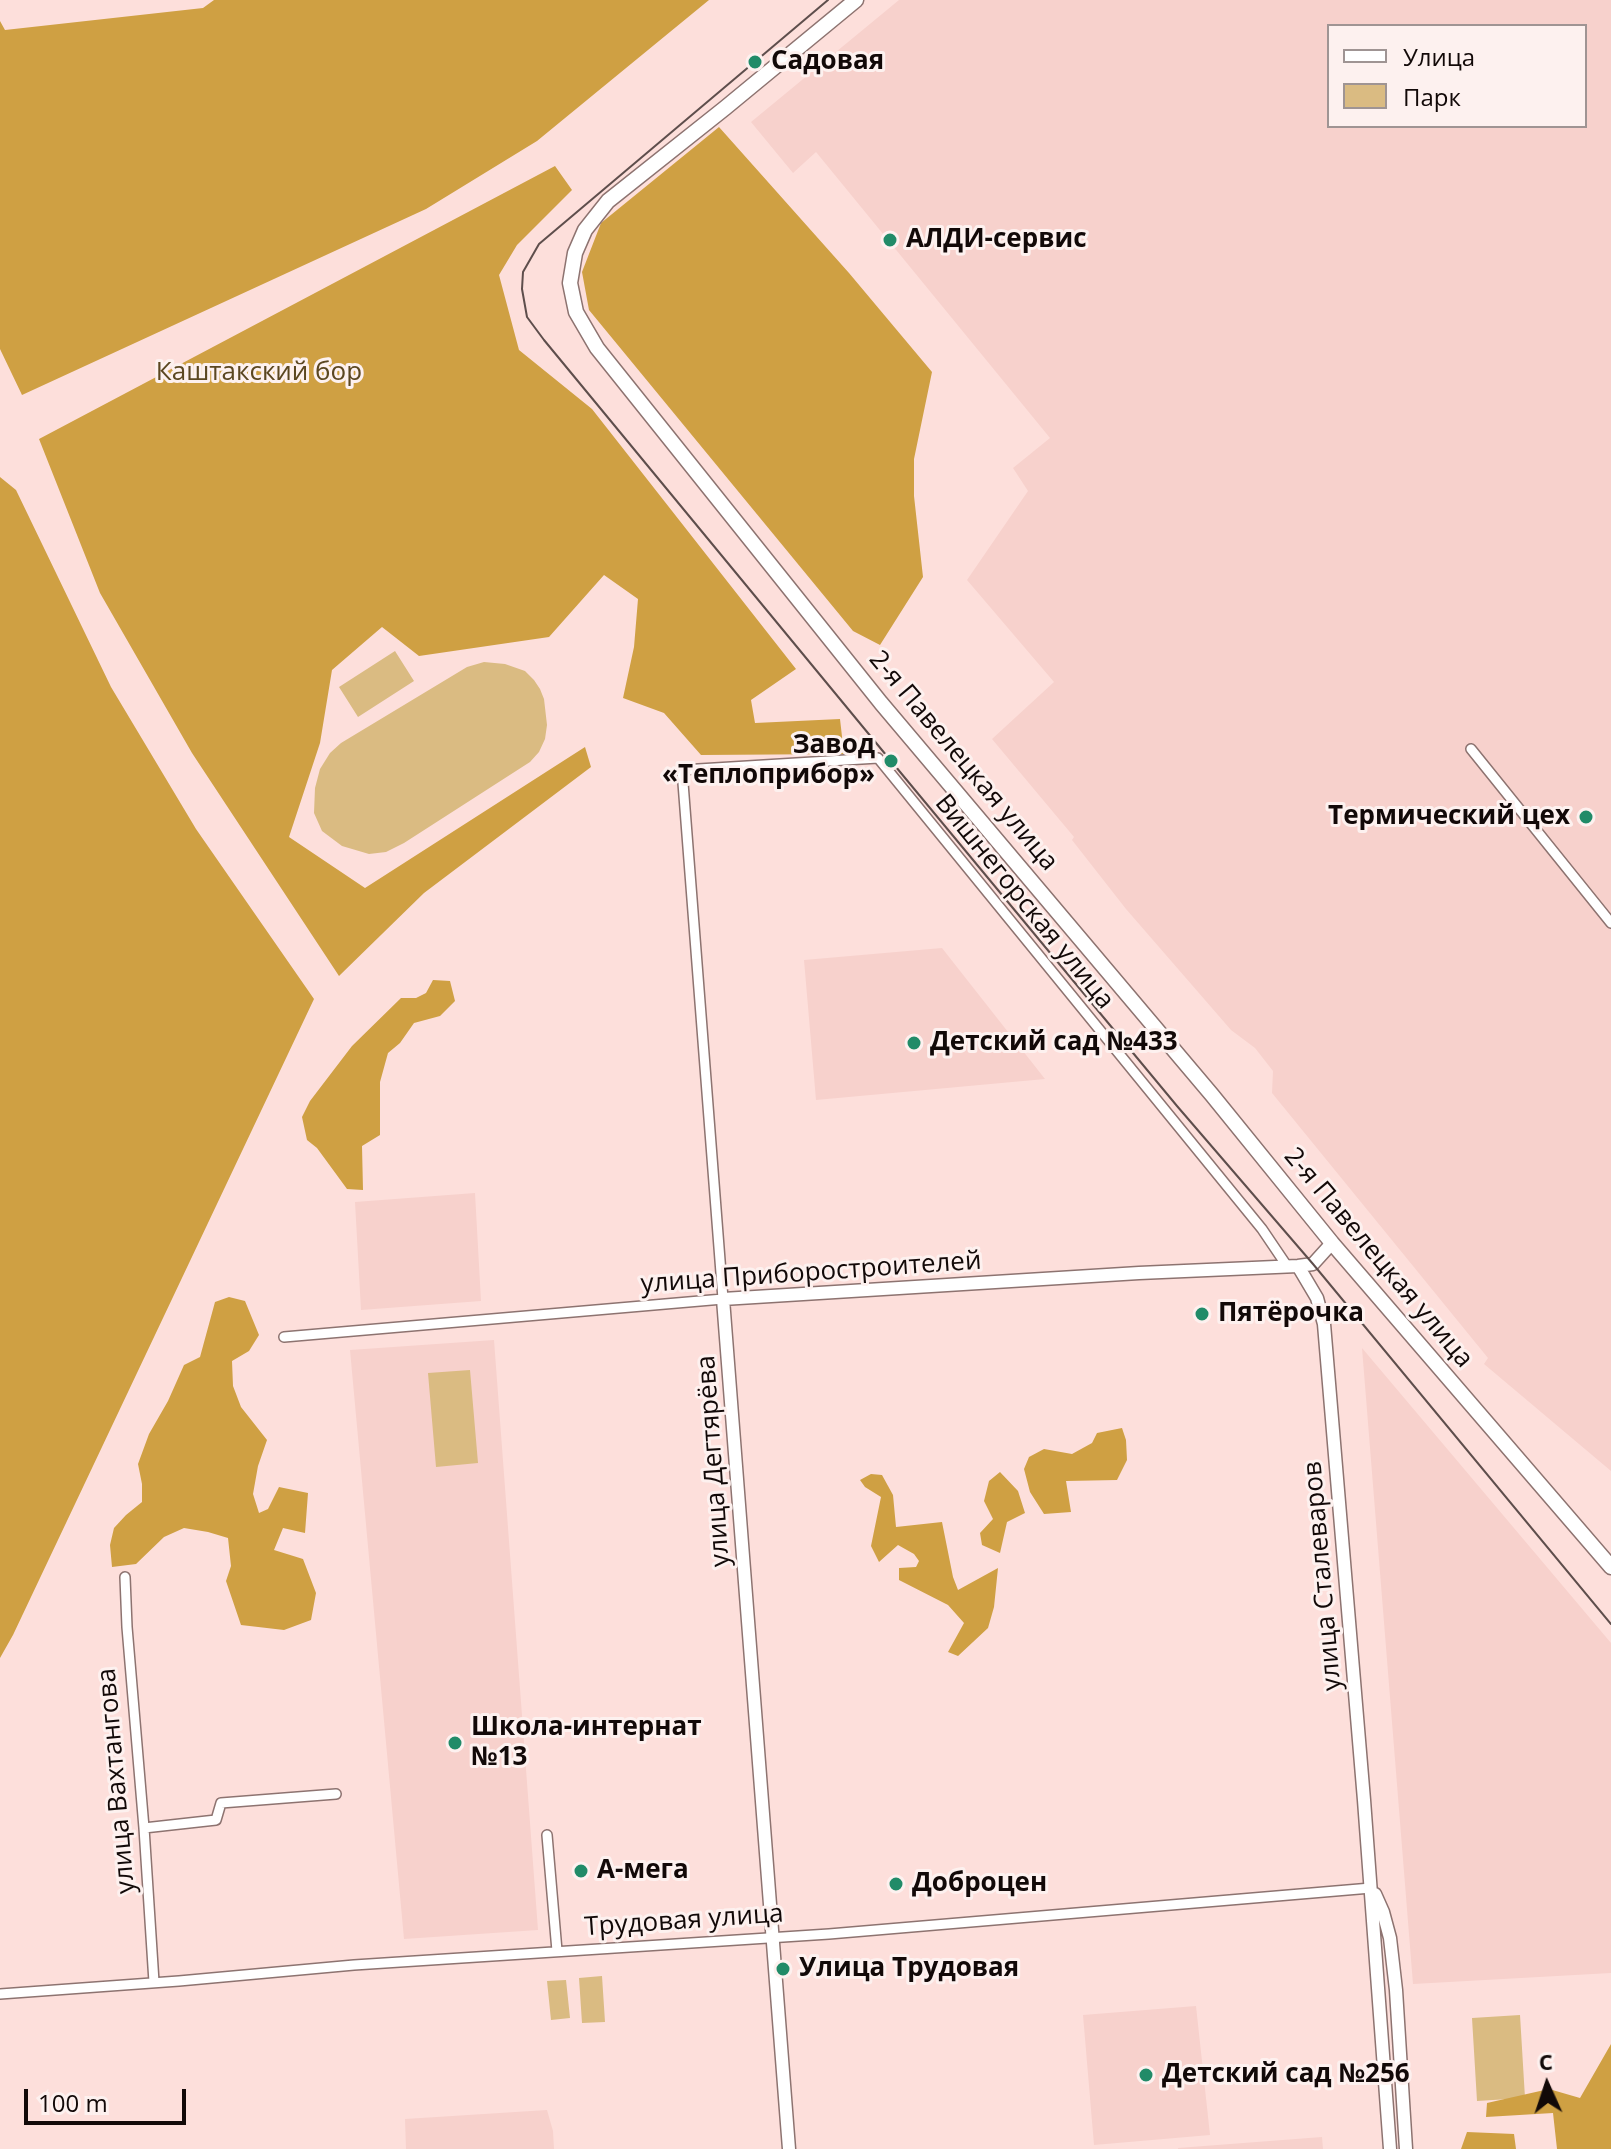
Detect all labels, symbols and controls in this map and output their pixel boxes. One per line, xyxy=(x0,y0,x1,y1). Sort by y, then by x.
legend xyxy=(1327,24,1587,128)
text: Улица xyxy=(1403,40,1475,73)
place label: Садовая xyxy=(771,46,884,78)
marker: Садовая xyxy=(746,53,764,71)
text: Парк xyxy=(1403,80,1461,113)
place label: АЛДИ-сервис xyxy=(906,224,1087,256)
marker: АЛДИ-сервис xyxy=(881,231,899,249)
park label: Каштакский бор xyxy=(156,357,362,389)
street label: 2-я Павелецкая улица xyxy=(862,645,1064,877)
place label: Завод «Теплоприбор» xyxy=(662,730,875,792)
marker: Завод «Теплоприбор» xyxy=(882,752,900,770)
street label: Вишнегорская улица xyxy=(928,788,1120,1016)
place label: Термический цех xyxy=(1328,801,1570,833)
marker: Термический цех xyxy=(1577,808,1595,826)
place label: Детский сад №433 xyxy=(930,1027,1178,1059)
marker: Детский сад №433 xyxy=(905,1034,923,1052)
street label: 2-я Павелецкая улица xyxy=(1277,1142,1479,1374)
street label: улица Приборостроителей xyxy=(640,1246,982,1300)
place label: Пятёрочка xyxy=(1218,1298,1364,1330)
marker: Пятёрочка xyxy=(1193,1305,1211,1323)
street label: улица Дегтярёва xyxy=(691,1354,737,1568)
street label: улица Сталеваров xyxy=(1297,1460,1349,1692)
street label: улица Вахтангова xyxy=(92,1667,142,1895)
place label: Школа-интернат №13 xyxy=(471,1712,702,1774)
marker: Школа-интернат №13 xyxy=(446,1734,464,1752)
place label: А-мега xyxy=(597,1855,689,1887)
marker: А-мега xyxy=(572,1862,590,1880)
place label: Доброцен xyxy=(912,1868,1047,1900)
marker: Доброцен xyxy=(887,1875,905,1893)
street label: Трудовая улица xyxy=(583,1898,785,1944)
place label: Улица Трудовая xyxy=(799,1953,1019,1985)
marker: Улица Трудовая xyxy=(774,1960,792,1978)
north arrow xyxy=(1507,2045,1587,2125)
text: С xyxy=(1538,2046,1554,2076)
place label: Детский сад №256 xyxy=(1162,2059,1410,2091)
marker: Детский сад №256 xyxy=(1137,2066,1155,2084)
scale bar xyxy=(28,2073,190,2123)
text: 100 m xyxy=(38,2086,108,2119)

